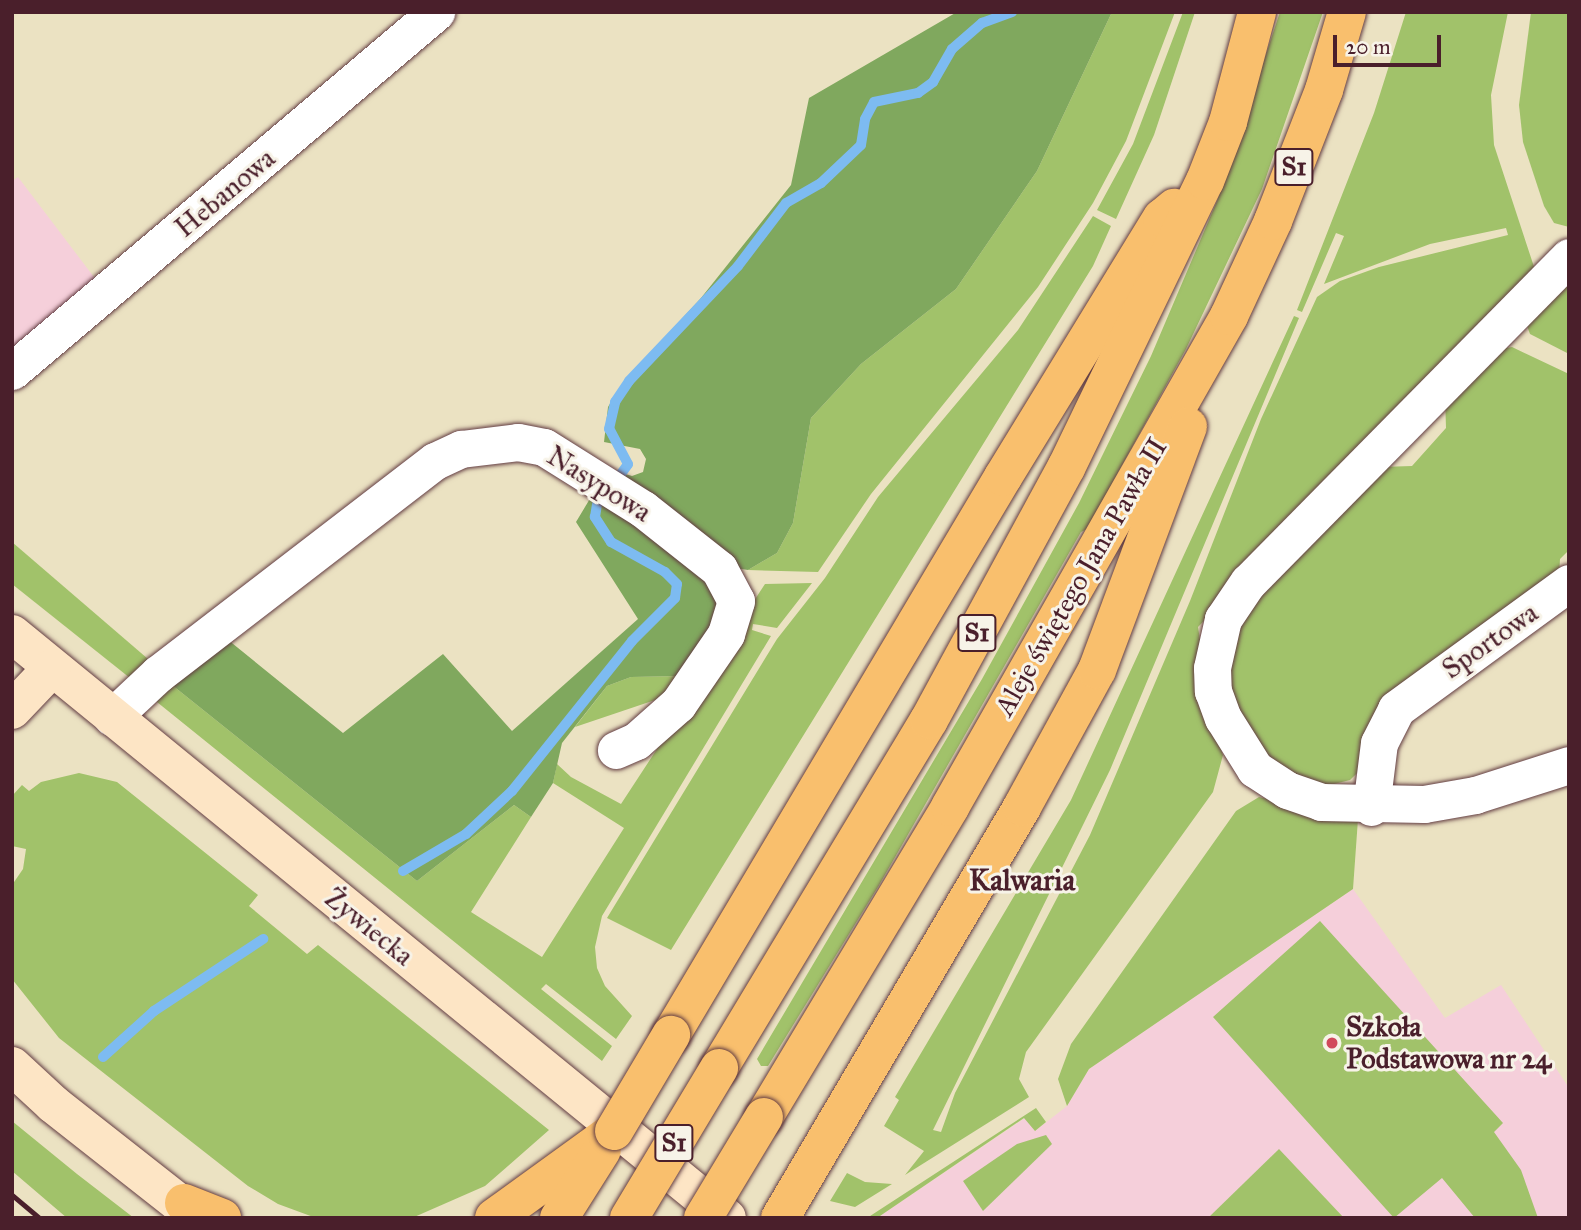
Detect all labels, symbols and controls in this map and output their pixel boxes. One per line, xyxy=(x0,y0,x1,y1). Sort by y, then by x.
scale bar xyxy=(1336,21,1444,65)
text: 20 m xyxy=(1346,34,1391,60)
street label: Hebanowa xyxy=(168,141,282,245)
road number: S1 xyxy=(1273,144,1315,190)
street label: Aleje świętego Jana Pawła II xyxy=(988,432,1174,722)
street label: Nasypowa xyxy=(541,439,657,529)
street label: Sportowa xyxy=(1436,596,1544,686)
road number: S1 xyxy=(956,610,998,656)
district label: Kalwaria xyxy=(969,862,1075,898)
street label: Żywiecka xyxy=(318,881,420,973)
place label: Szkoła Podstawowa nr 24 xyxy=(1346,1010,1551,1076)
marker: Szkoła Podstawowa nr 24 xyxy=(1324,1035,1340,1051)
road number: S1 xyxy=(653,1120,695,1166)

